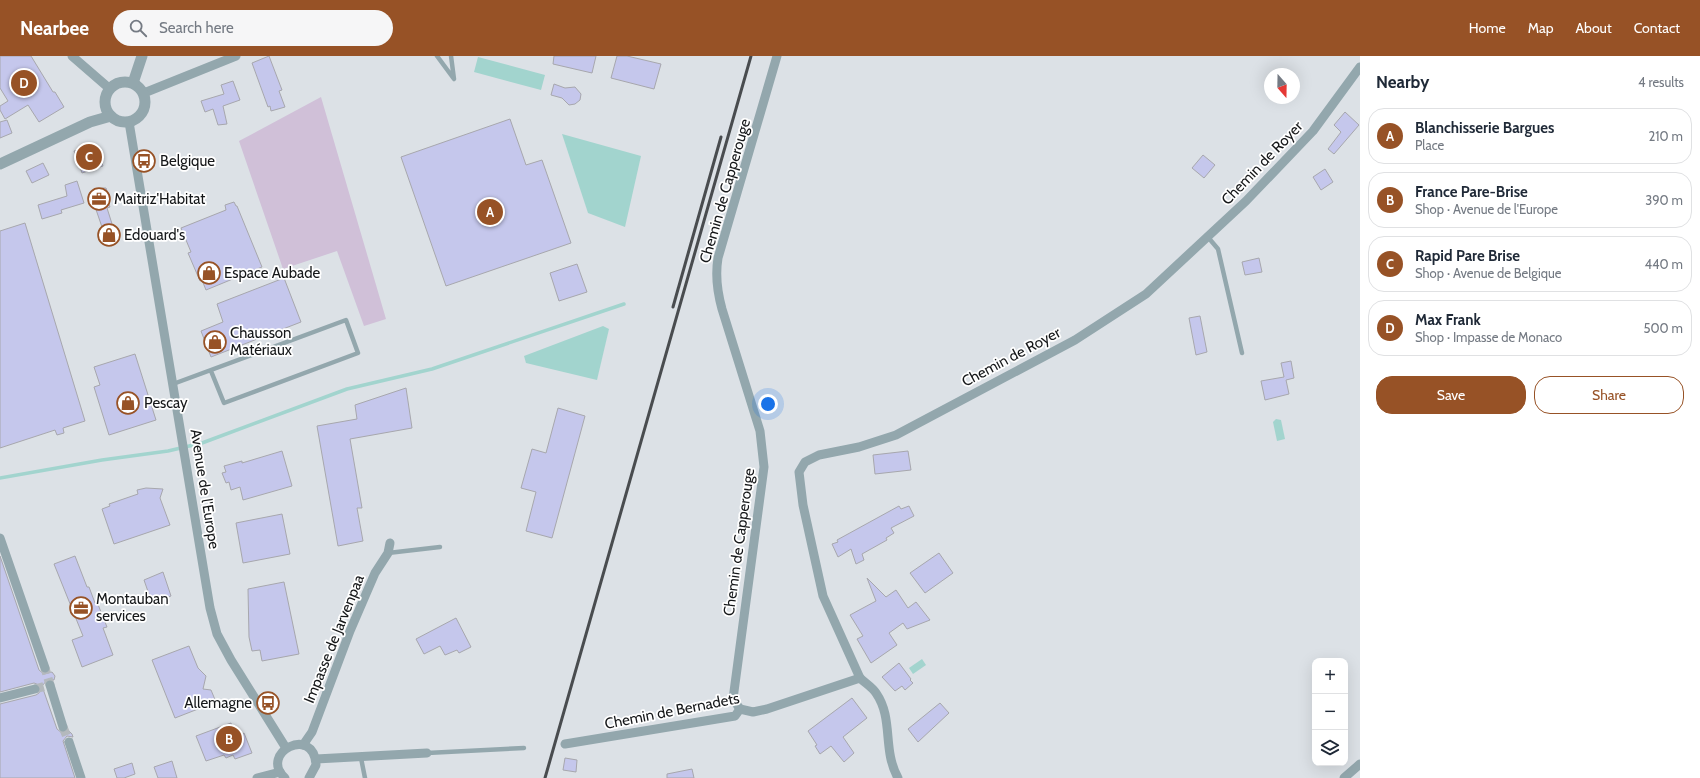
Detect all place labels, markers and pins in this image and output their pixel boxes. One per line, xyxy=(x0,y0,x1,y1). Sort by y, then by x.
pin: D xyxy=(11,68,37,98)
pin: C xyxy=(76,142,102,172)
bus stop icon: Belgique xyxy=(131,148,157,174)
place label: Belgique xyxy=(160,152,215,170)
office icon: Maitriz'Habitat xyxy=(86,186,112,212)
place label: Maitriz'Habitat xyxy=(114,190,205,208)
pin: A xyxy=(477,197,503,227)
shop icon: Edouard's xyxy=(96,222,122,248)
place label: Edouard's xyxy=(124,226,185,244)
shop icon: Espace Aubade xyxy=(196,260,222,286)
place label: Espace Aubade xyxy=(224,264,321,282)
place label: Chausson Matériaux xyxy=(230,324,292,359)
shop icon: Chausson Matériaux xyxy=(202,329,228,355)
shop icon: Pescay xyxy=(115,390,141,416)
place label: Pescay xyxy=(144,394,188,412)
place label: Montauban services xyxy=(96,590,169,625)
office icon: Montauban services xyxy=(68,595,94,621)
bus stop icon: Allemagne xyxy=(255,690,281,716)
place label: Allemagne xyxy=(184,694,252,712)
pin: B xyxy=(216,724,242,754)

